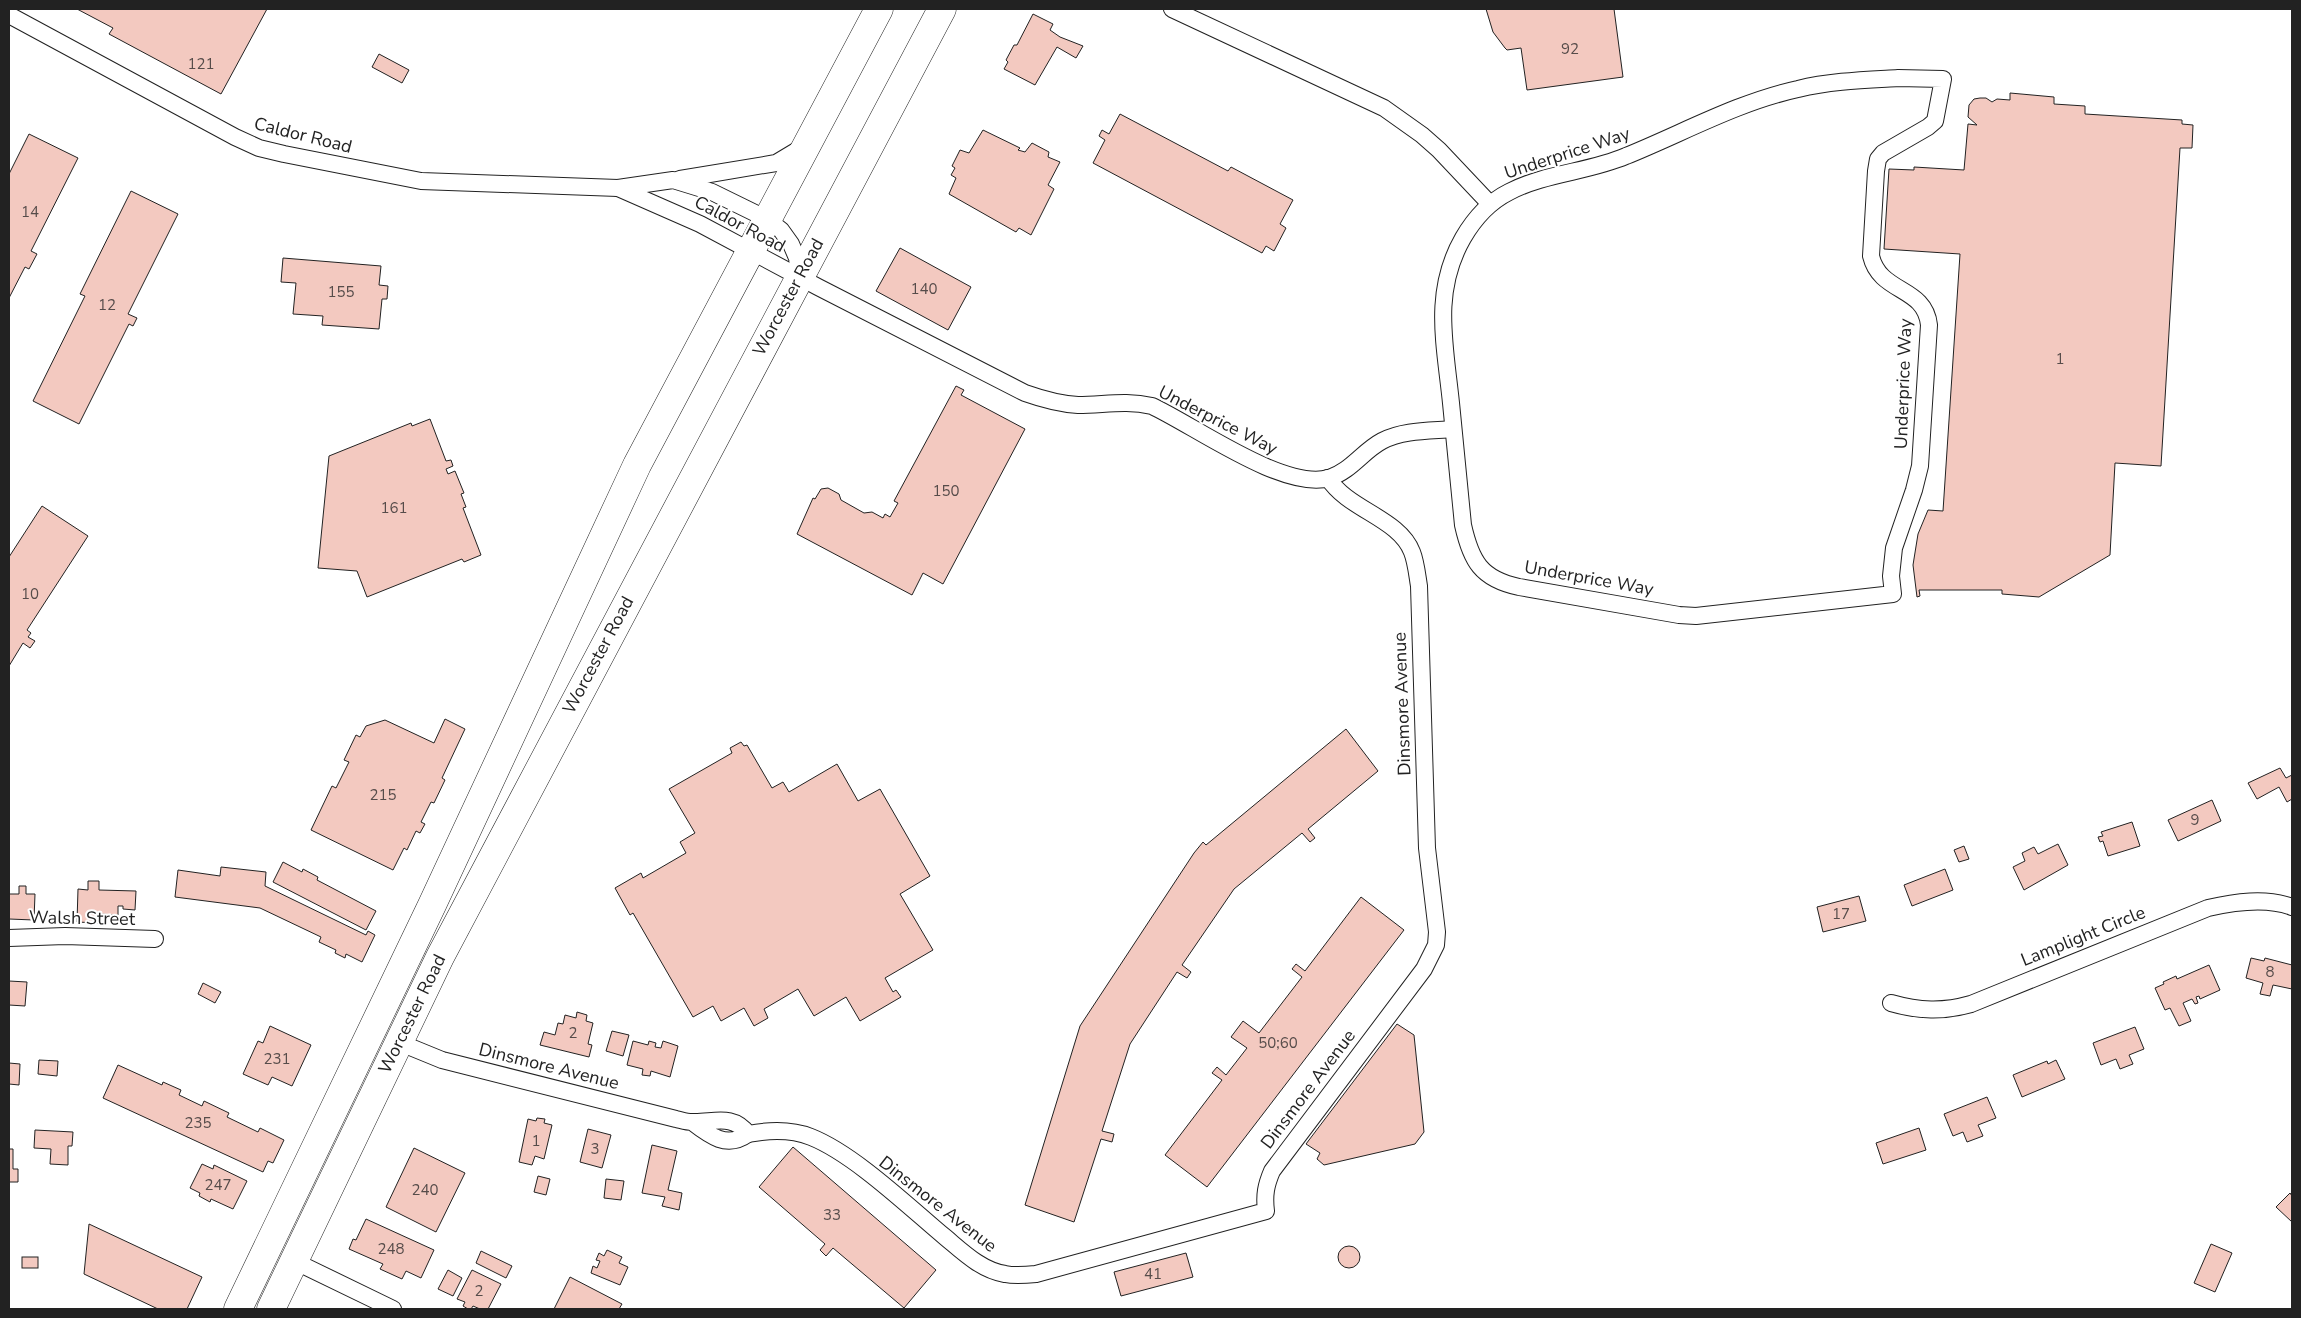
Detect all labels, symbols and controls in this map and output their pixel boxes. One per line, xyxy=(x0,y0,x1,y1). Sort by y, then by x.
house number: 92 xyxy=(1561,39,1579,59)
house number: 121 xyxy=(187,54,215,74)
street label: Caldor Road xyxy=(252,111,354,159)
street label: Underprice Way xyxy=(1501,121,1634,185)
street label: Caldor Road xyxy=(690,190,790,258)
house number: 14 xyxy=(21,202,39,222)
street label: Worcester Road xyxy=(747,234,829,360)
house number: 140 xyxy=(910,279,938,299)
house number: 155 xyxy=(327,282,355,302)
house number: 12 xyxy=(98,295,116,315)
street label: Underprice Way xyxy=(1889,317,1917,450)
house number: 1 xyxy=(2055,349,2065,369)
street label: Underprice Way xyxy=(1154,380,1282,461)
house number: 150 xyxy=(932,481,960,501)
house number: 161 xyxy=(380,498,408,518)
street label: Underprice Way xyxy=(1523,555,1656,601)
house number: 10 xyxy=(21,584,39,604)
street label: Worcester Road xyxy=(557,592,639,718)
street label: Dinsmore Avenue xyxy=(1388,632,1416,776)
house number: 215 xyxy=(369,785,397,805)
house number: 9 xyxy=(2190,810,2200,830)
street label: Lamplight Circle xyxy=(2017,900,2149,972)
house number: 17 xyxy=(1832,904,1850,924)
street label: Walsh Street xyxy=(29,905,136,931)
street label: Worcester Road xyxy=(373,950,451,1078)
house number: 8 xyxy=(2265,962,2275,982)
house number: 2 xyxy=(568,1023,578,1043)
street label: Dinsmore Avenue xyxy=(1255,1024,1361,1154)
house number: 50;60 xyxy=(1258,1033,1298,1053)
street label: Dinsmore Avenue xyxy=(476,1037,622,1095)
house number: 231 xyxy=(263,1049,291,1069)
house number: 235 xyxy=(184,1113,212,1133)
house number: 1 xyxy=(531,1131,541,1151)
house number: 3 xyxy=(590,1139,600,1159)
street label: Dinsmore Avenue xyxy=(874,1150,1002,1258)
house number: 247 xyxy=(204,1175,232,1195)
house number: 240 xyxy=(411,1180,439,1200)
house number: 33 xyxy=(823,1205,841,1225)
house number: 248 xyxy=(377,1239,405,1259)
house number: 41 xyxy=(1144,1264,1162,1284)
house number: 2 xyxy=(474,1281,484,1301)

